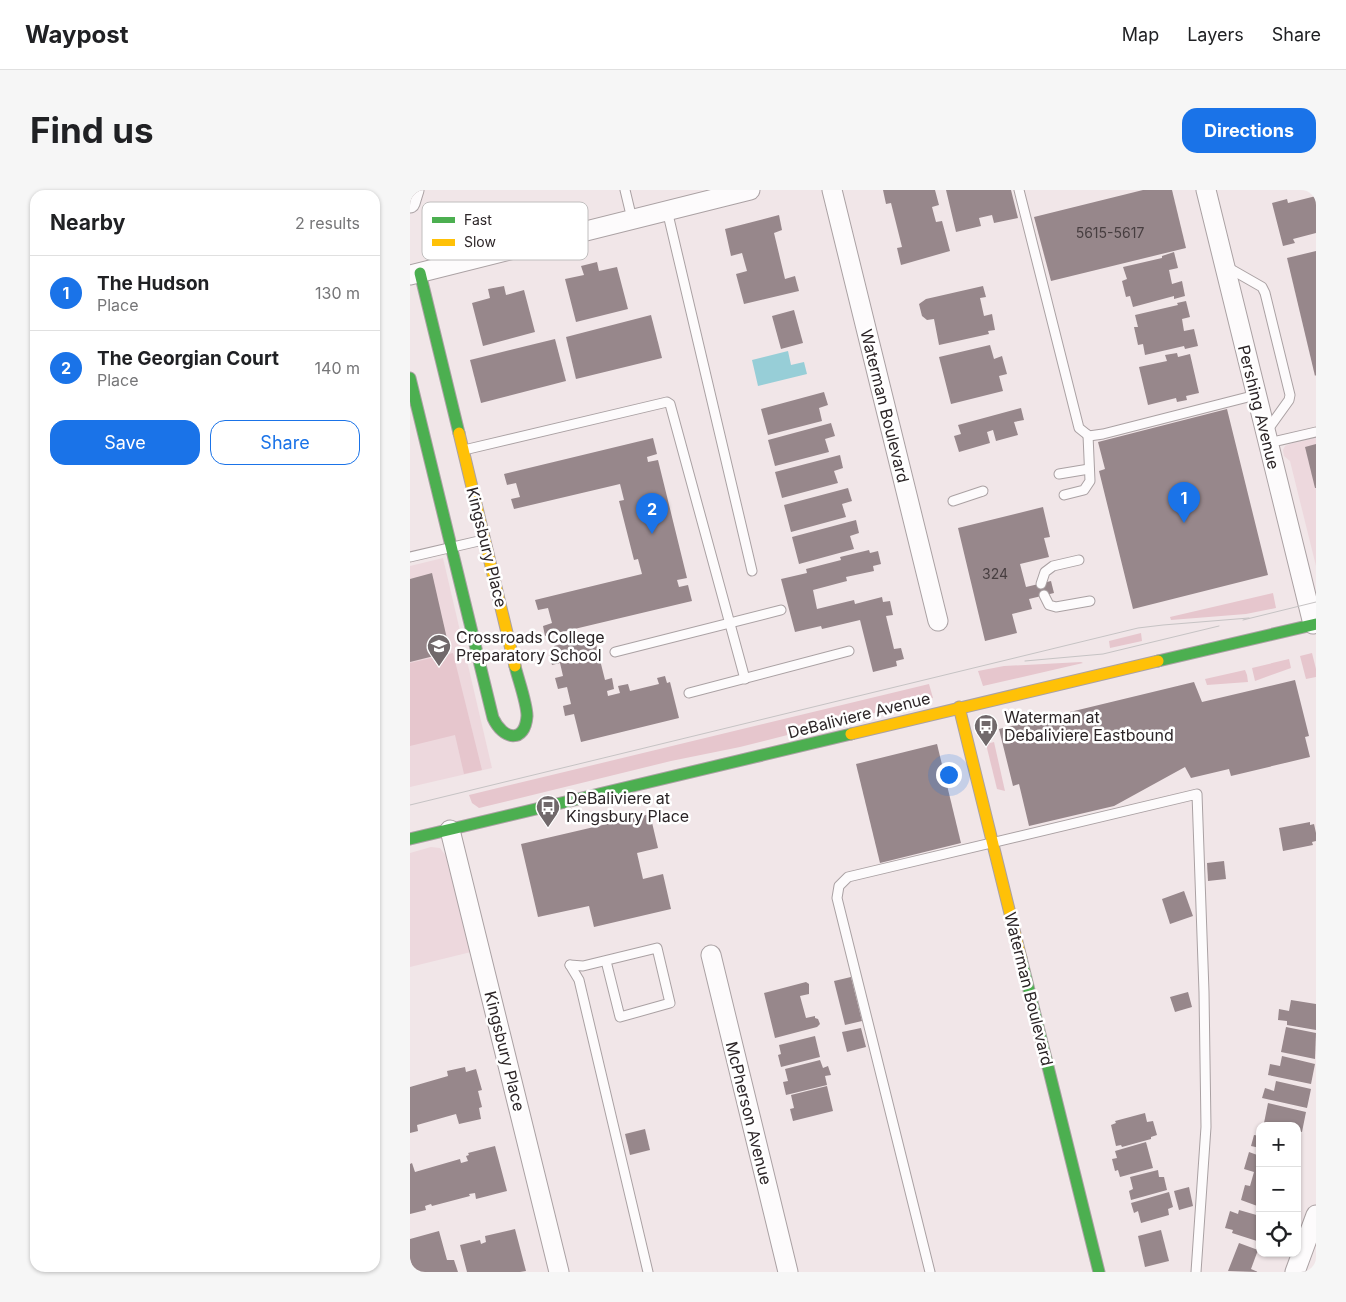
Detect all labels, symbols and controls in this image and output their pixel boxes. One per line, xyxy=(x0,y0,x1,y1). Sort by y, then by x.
text: Waypost xyxy=(25,20,129,49)
text: Map xyxy=(1122,24,1159,45)
text: Layers xyxy=(1187,24,1244,45)
text: Share xyxy=(1272,24,1321,45)
button: Directions xyxy=(1182,108,1316,153)
text: Find us xyxy=(30,109,154,151)
legend xyxy=(422,202,588,260)
text: Nearby xyxy=(50,210,125,235)
text: Fast xyxy=(464,211,492,228)
text: 2 results xyxy=(295,213,360,233)
house number: 5615-5617 xyxy=(1076,224,1144,241)
text: Slow xyxy=(464,233,496,250)
text: The Hudson xyxy=(97,272,209,295)
text: 1 xyxy=(63,283,69,303)
text: 130 m xyxy=(315,283,360,303)
text: Place xyxy=(97,295,139,315)
street label: Waterman Boulevard xyxy=(856,327,914,485)
street label: Pershing Avenue xyxy=(1234,343,1284,471)
text: The Georgian Court xyxy=(97,347,279,370)
text: 2 xyxy=(61,358,71,378)
text: 140 m xyxy=(315,358,360,378)
text: Place xyxy=(97,370,139,390)
button: Save xyxy=(50,420,200,465)
button: Share xyxy=(210,420,360,465)
pin: 1 xyxy=(1168,482,1200,523)
street label: Kingsbury Place xyxy=(462,485,512,609)
pin: 2 xyxy=(636,493,668,534)
house number: 324 xyxy=(982,565,1008,582)
place label: Crossroads College Preparatory School xyxy=(456,627,605,665)
school or university icon: Crossroads College Preparatory School xyxy=(426,633,452,667)
street label: DeBaliviere Avenue xyxy=(786,688,932,742)
place label: Waterman at Debaliviere Eastbound xyxy=(1004,707,1174,745)
bus stop icon: Waterman at Debaliviere Eastbound xyxy=(973,713,999,747)
your location xyxy=(936,762,962,788)
place label: DeBaliviere at Kingsbury Place xyxy=(566,788,689,826)
bus stop icon: DeBaliviere at Kingsbury Place xyxy=(535,794,561,828)
street label: Waterman Boulevard xyxy=(1000,910,1058,1068)
street label: Kingsbury Place xyxy=(480,989,530,1113)
street label: McPherson Avenue xyxy=(722,1039,776,1187)
map controls xyxy=(1256,1122,1301,1257)
button: + xyxy=(1256,1122,1301,1167)
button: − xyxy=(1256,1167,1301,1212)
button: locate xyxy=(1256,1212,1301,1257)

